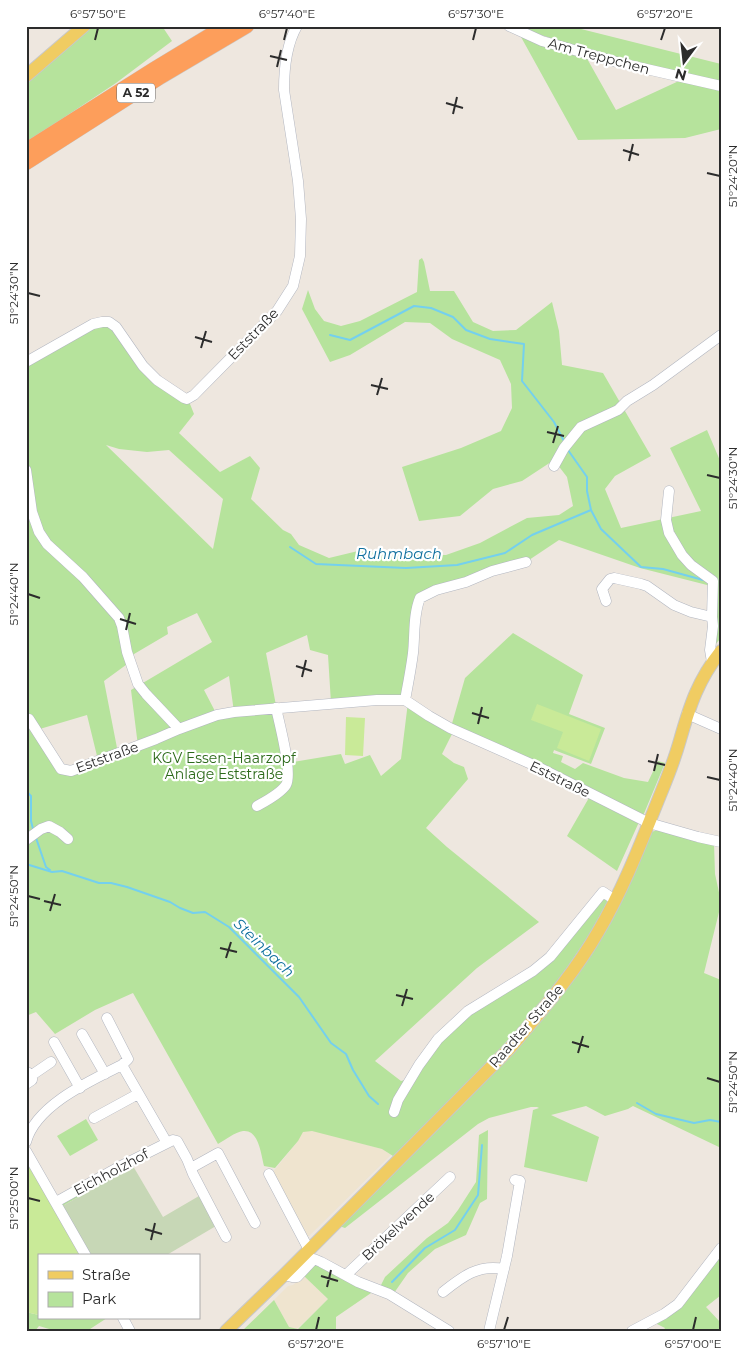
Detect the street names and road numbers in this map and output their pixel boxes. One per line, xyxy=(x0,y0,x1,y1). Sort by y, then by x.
street label: Am Treppchen xyxy=(546,34,652,78)
road number: A 52 xyxy=(117,84,155,102)
street label: Eststraße xyxy=(224,304,282,364)
street label: Eststraße xyxy=(73,737,141,777)
street label: Eststraße xyxy=(527,757,593,801)
street label: Raadter Straße xyxy=(485,981,567,1071)
street label: Eichholzhof xyxy=(70,1144,153,1199)
street label: Brökelwende xyxy=(358,1188,438,1264)

